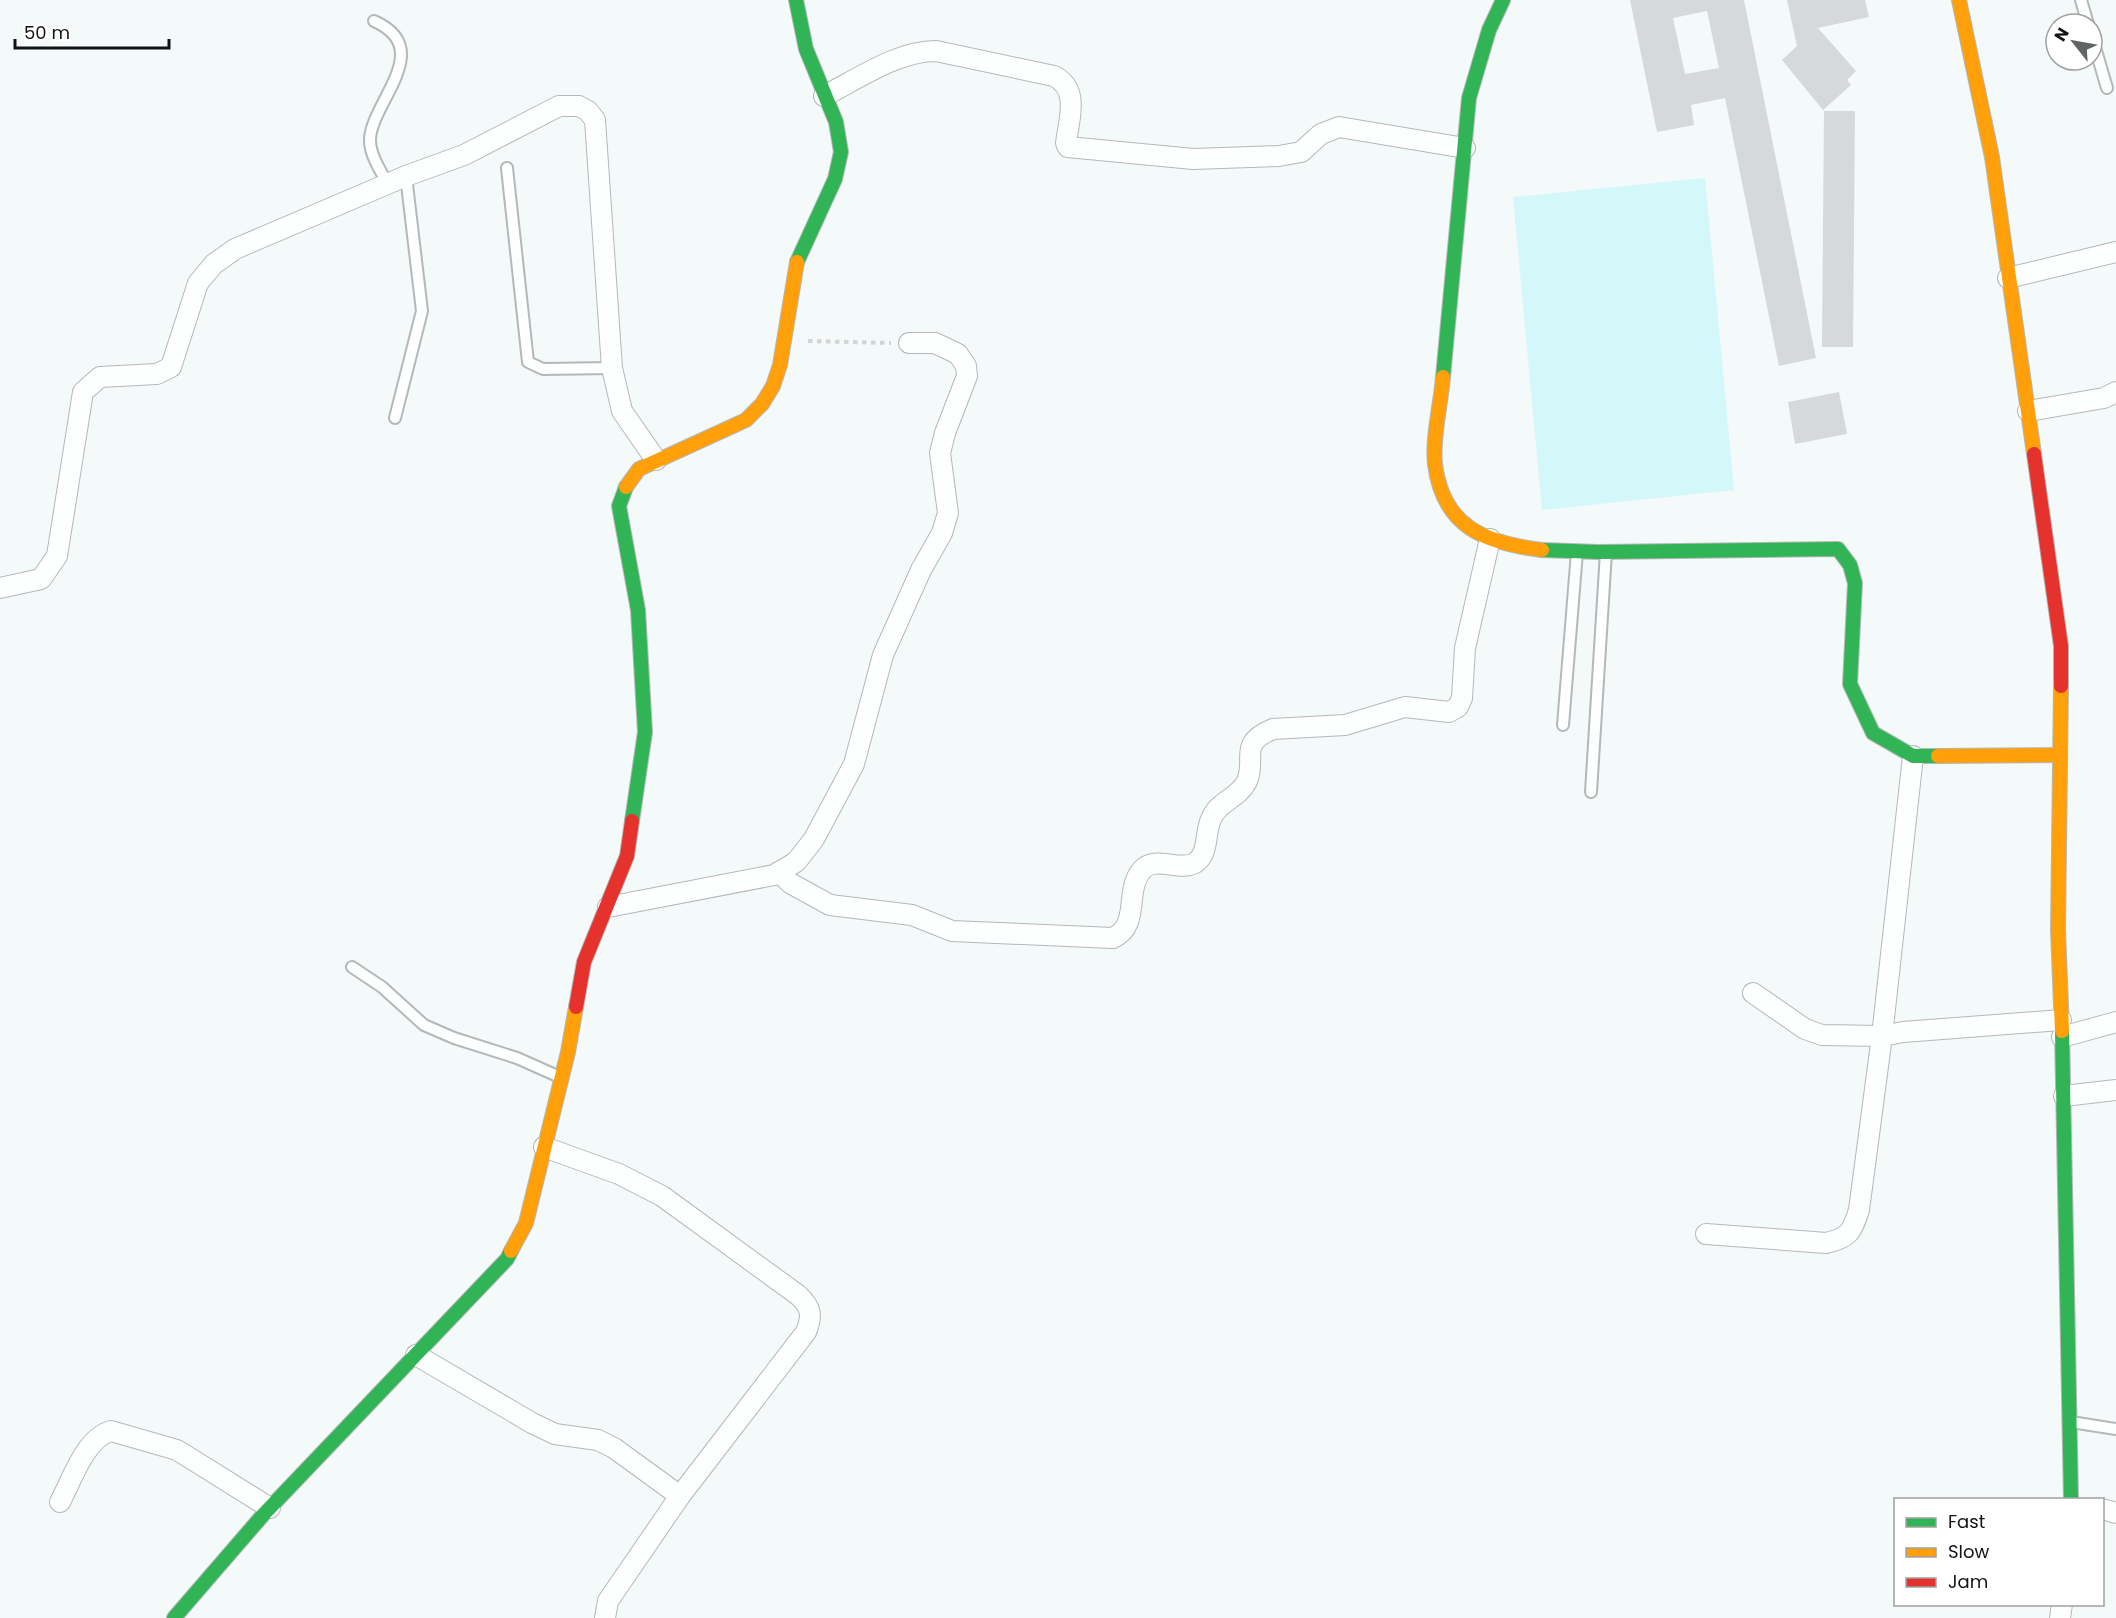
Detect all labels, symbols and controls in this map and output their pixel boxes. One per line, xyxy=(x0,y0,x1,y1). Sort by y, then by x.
scale bar xyxy=(15,12,170,50)
north arrow xyxy=(2044,12,2104,72)
text: 50 m xyxy=(24,20,70,45)
text: N xyxy=(2049,23,2075,46)
legend xyxy=(1894,1498,2104,1606)
text: Fast xyxy=(1948,1509,1985,1534)
text: Slow xyxy=(1948,1539,1990,1564)
text: Jam xyxy=(1948,1569,1988,1594)

